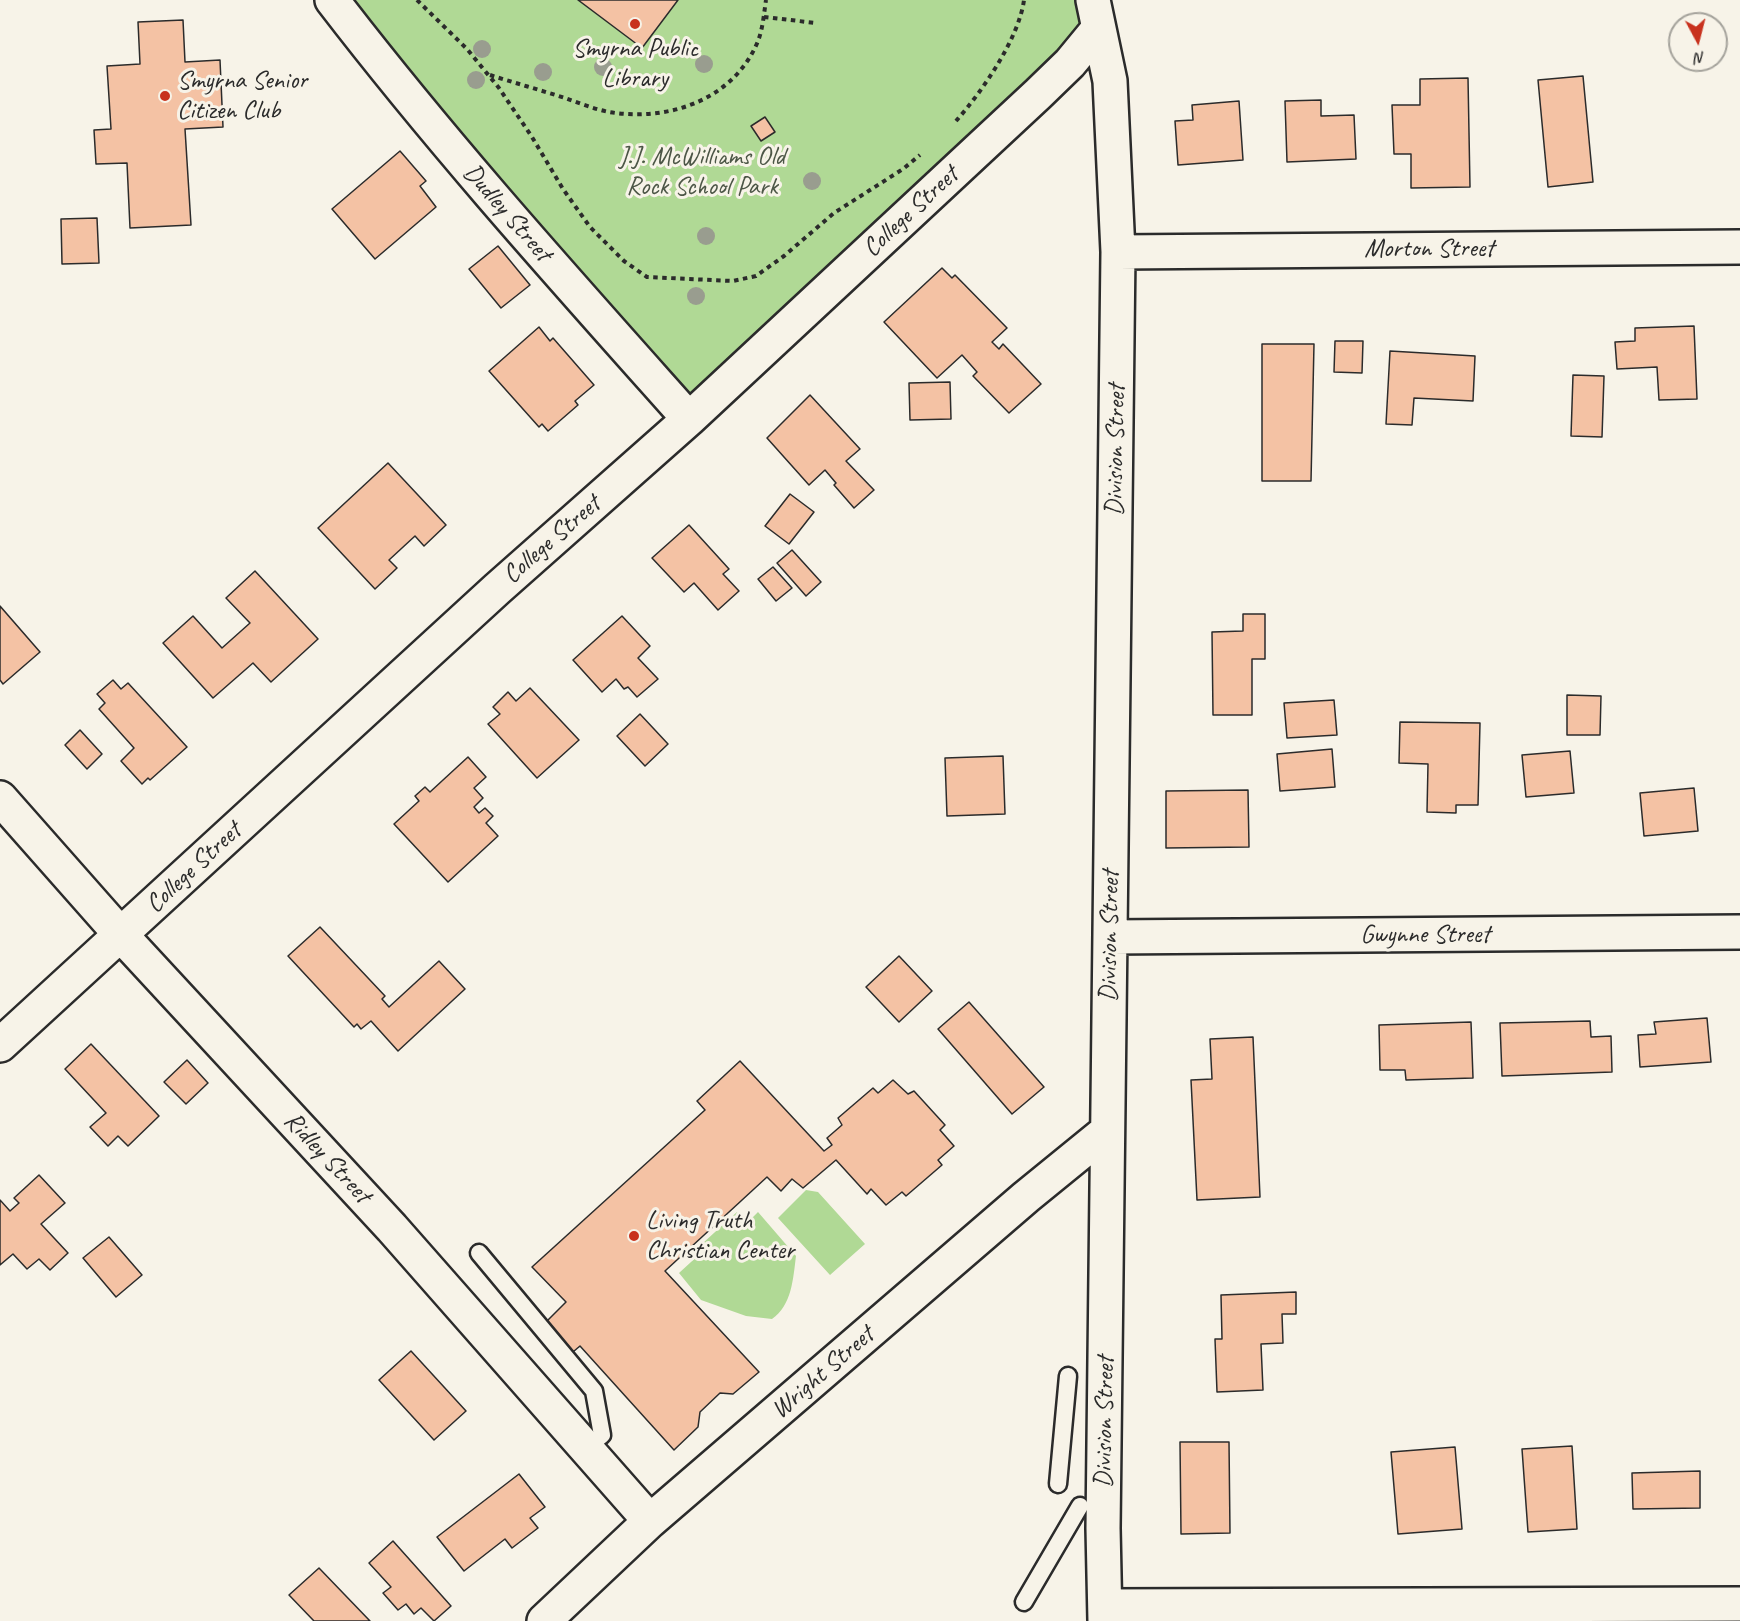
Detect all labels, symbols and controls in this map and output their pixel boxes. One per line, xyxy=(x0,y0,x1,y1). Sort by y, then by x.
north arrow xyxy=(1668,12,1728,72)
marker: Smyrna Public Library xyxy=(628,17,642,31)
place label: Smyrna Public Library xyxy=(572,33,698,94)
text: N xyxy=(1694,47,1706,68)
place label: Smyrna Senior Citizen Club xyxy=(177,65,307,126)
marker: Smyrna Senior Citizen Club xyxy=(158,89,172,103)
park label: J.J. McWilliams Old Rock School Park xyxy=(619,141,785,202)
street label: Dudley Street xyxy=(456,158,558,268)
street label: College Street xyxy=(857,160,965,264)
street label: Morton Street xyxy=(1364,233,1494,265)
street label: Division Street xyxy=(1099,384,1133,516)
street label: College Street xyxy=(497,489,607,591)
street label: College Street xyxy=(140,816,248,920)
street label: Division Street xyxy=(1093,870,1127,1002)
street label: Gwynne Street xyxy=(1360,919,1490,951)
street label: Ridley Street xyxy=(277,1106,377,1210)
place label: Living Truth Christian Center xyxy=(646,1205,794,1266)
marker: Living Truth Christian Center xyxy=(627,1229,641,1243)
street label: Wright Street xyxy=(765,1320,881,1426)
street label: Division Street xyxy=(1088,1356,1122,1488)

